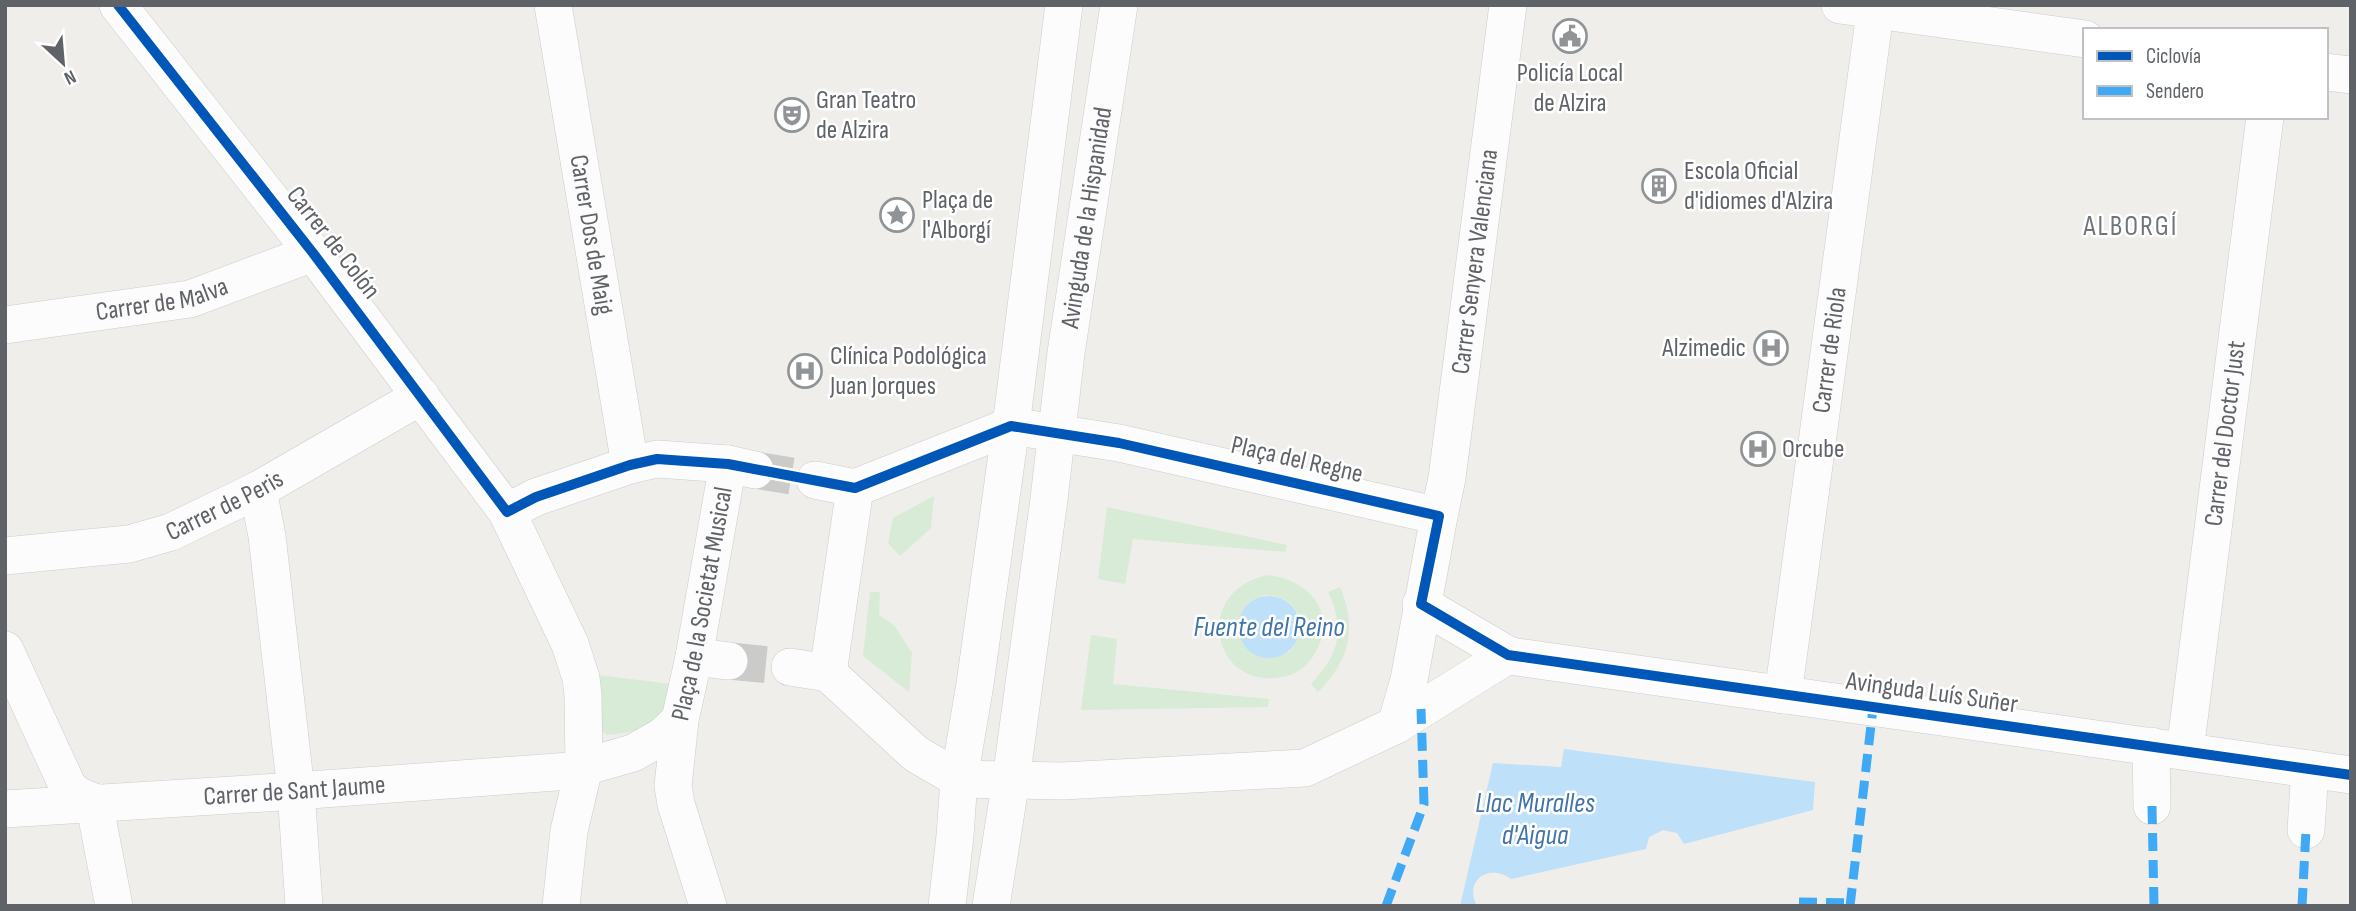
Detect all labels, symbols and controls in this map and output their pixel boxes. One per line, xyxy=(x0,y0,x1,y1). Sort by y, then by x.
public building icon: Policía Local de Alzira xyxy=(1551,17,1589,55)
north arrow xyxy=(28,28,98,98)
legend xyxy=(2083,28,2328,119)
text: Ciclovía xyxy=(2146,44,2201,69)
place label: Policía Local de Alzira xyxy=(1517,58,1623,119)
text: N xyxy=(60,64,79,89)
text: Sendero xyxy=(2146,79,2204,104)
place label: Gran Teatro de Alzira xyxy=(816,85,916,146)
theatre icon: Gran Teatro de Alzira xyxy=(773,96,811,134)
street label: Avinguda de la Hispanidad xyxy=(1054,105,1119,331)
street label: Carrer Senyera Valenciana xyxy=(1445,147,1505,376)
street label: Carrer Dos de Maig xyxy=(563,152,620,317)
place label: Escola Oficial d'idiomes d'Alzira xyxy=(1684,156,1833,217)
building icon: Escola Oficial d'idiomes d'Alzira xyxy=(1640,167,1678,205)
street label: Carrer de Colón xyxy=(280,181,386,305)
place label: Plaça de l'Alborgí xyxy=(922,185,993,246)
place icon: Plaça de l'Alborgí xyxy=(878,196,916,234)
district label: ALBORGÍ xyxy=(2082,210,2179,243)
street label: Carrer de Malva xyxy=(94,271,232,328)
street label: Carrer de Riola xyxy=(1806,285,1853,415)
hospital icon: Alzimedic xyxy=(1752,329,1790,367)
place label: Alzimedic xyxy=(1661,333,1746,364)
street label: Carrer del Doctor Just xyxy=(2198,339,2252,528)
place label: Clínica Podológica Juan Jorques xyxy=(829,341,987,402)
hospital icon: Clínica Podológica Juan Jorques xyxy=(786,352,824,390)
street label: Plaça del Regne xyxy=(1228,430,1366,490)
hospital icon: Orcube xyxy=(1739,430,1777,468)
place label: Orcube xyxy=(1782,434,1844,465)
street label: Carrer de Peris xyxy=(161,463,289,548)
street label: Plaça de la Societat Musical xyxy=(665,484,739,724)
water label: Fuente del Reino xyxy=(1193,611,1345,644)
street label: Avinguda Luís Suñer xyxy=(1843,665,2020,720)
street label: Carrer de Sant Jaume xyxy=(203,769,386,812)
water label: Llac Muralles d'Aigua xyxy=(1475,787,1595,852)

